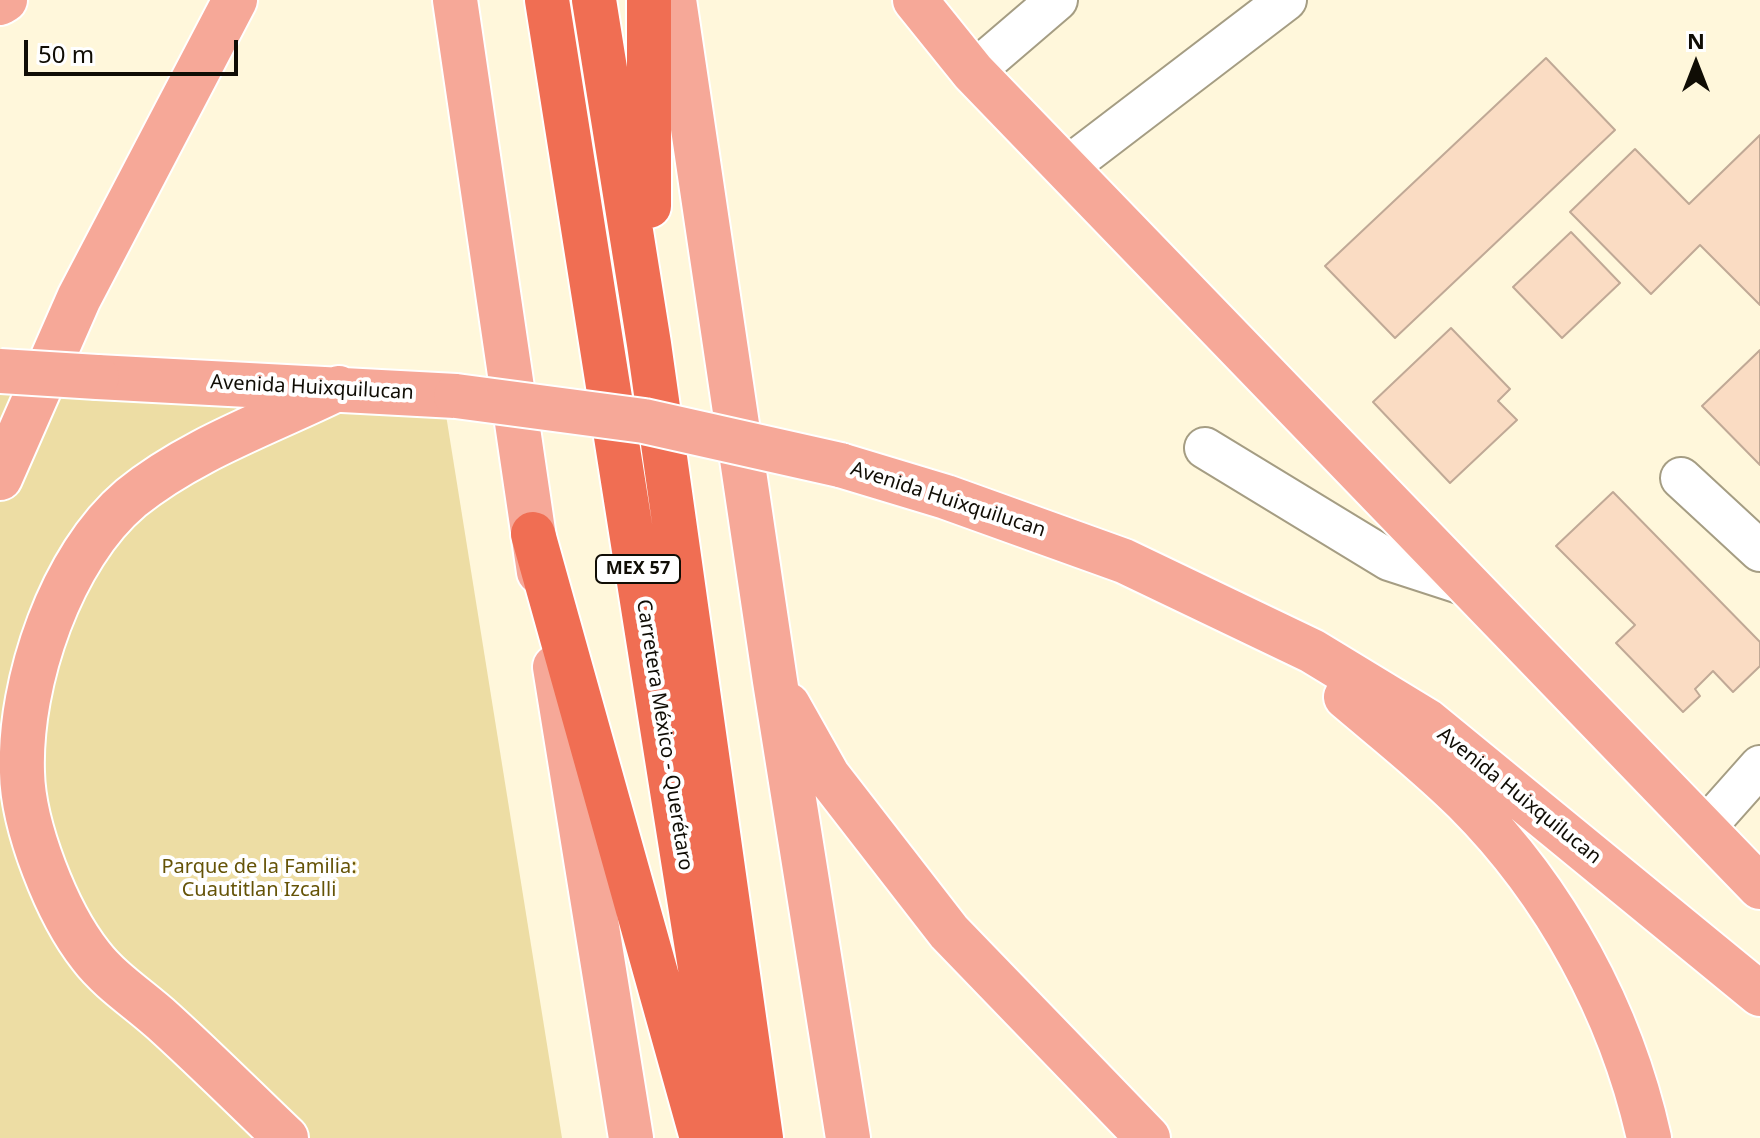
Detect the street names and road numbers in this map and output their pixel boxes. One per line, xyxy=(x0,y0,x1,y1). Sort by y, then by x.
street label: Avenida Huixquilucan xyxy=(210,371,414,405)
street label: Avenida Huixquilucan xyxy=(848,457,1048,543)
road number: MEX 57 xyxy=(596,555,680,583)
street label: Carretera México - Querétaro xyxy=(631,598,697,872)
street label: Avenida Huixquilucan xyxy=(1432,723,1606,869)

